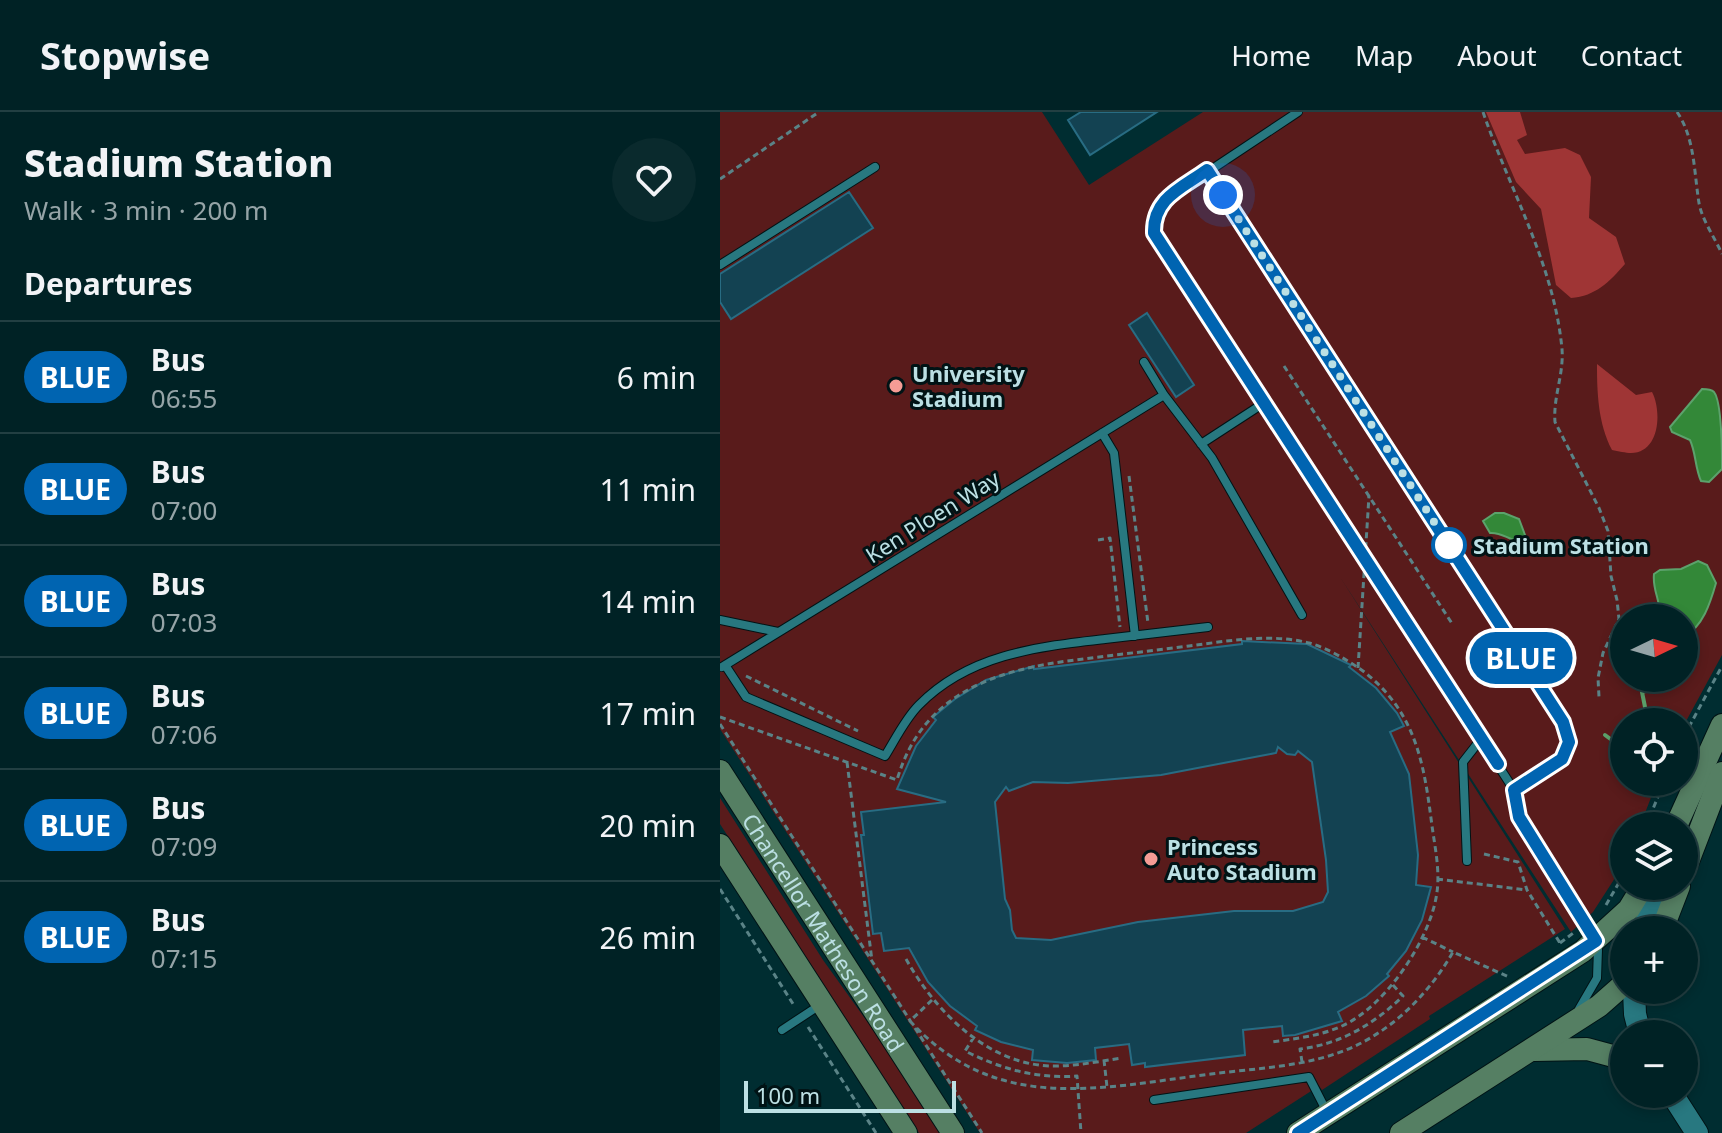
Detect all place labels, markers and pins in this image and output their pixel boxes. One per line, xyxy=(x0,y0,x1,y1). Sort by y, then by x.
place label: University Stadium xyxy=(912,358,1025,413)
marker: University Stadium xyxy=(887,377,905,395)
marker: Stadium Station xyxy=(1432,528,1466,562)
place label: Stadium Station xyxy=(1473,530,1649,560)
place label: Princess Auto Stadium xyxy=(1167,831,1317,886)
marker: Princess Auto Stadium xyxy=(1142,850,1160,868)

